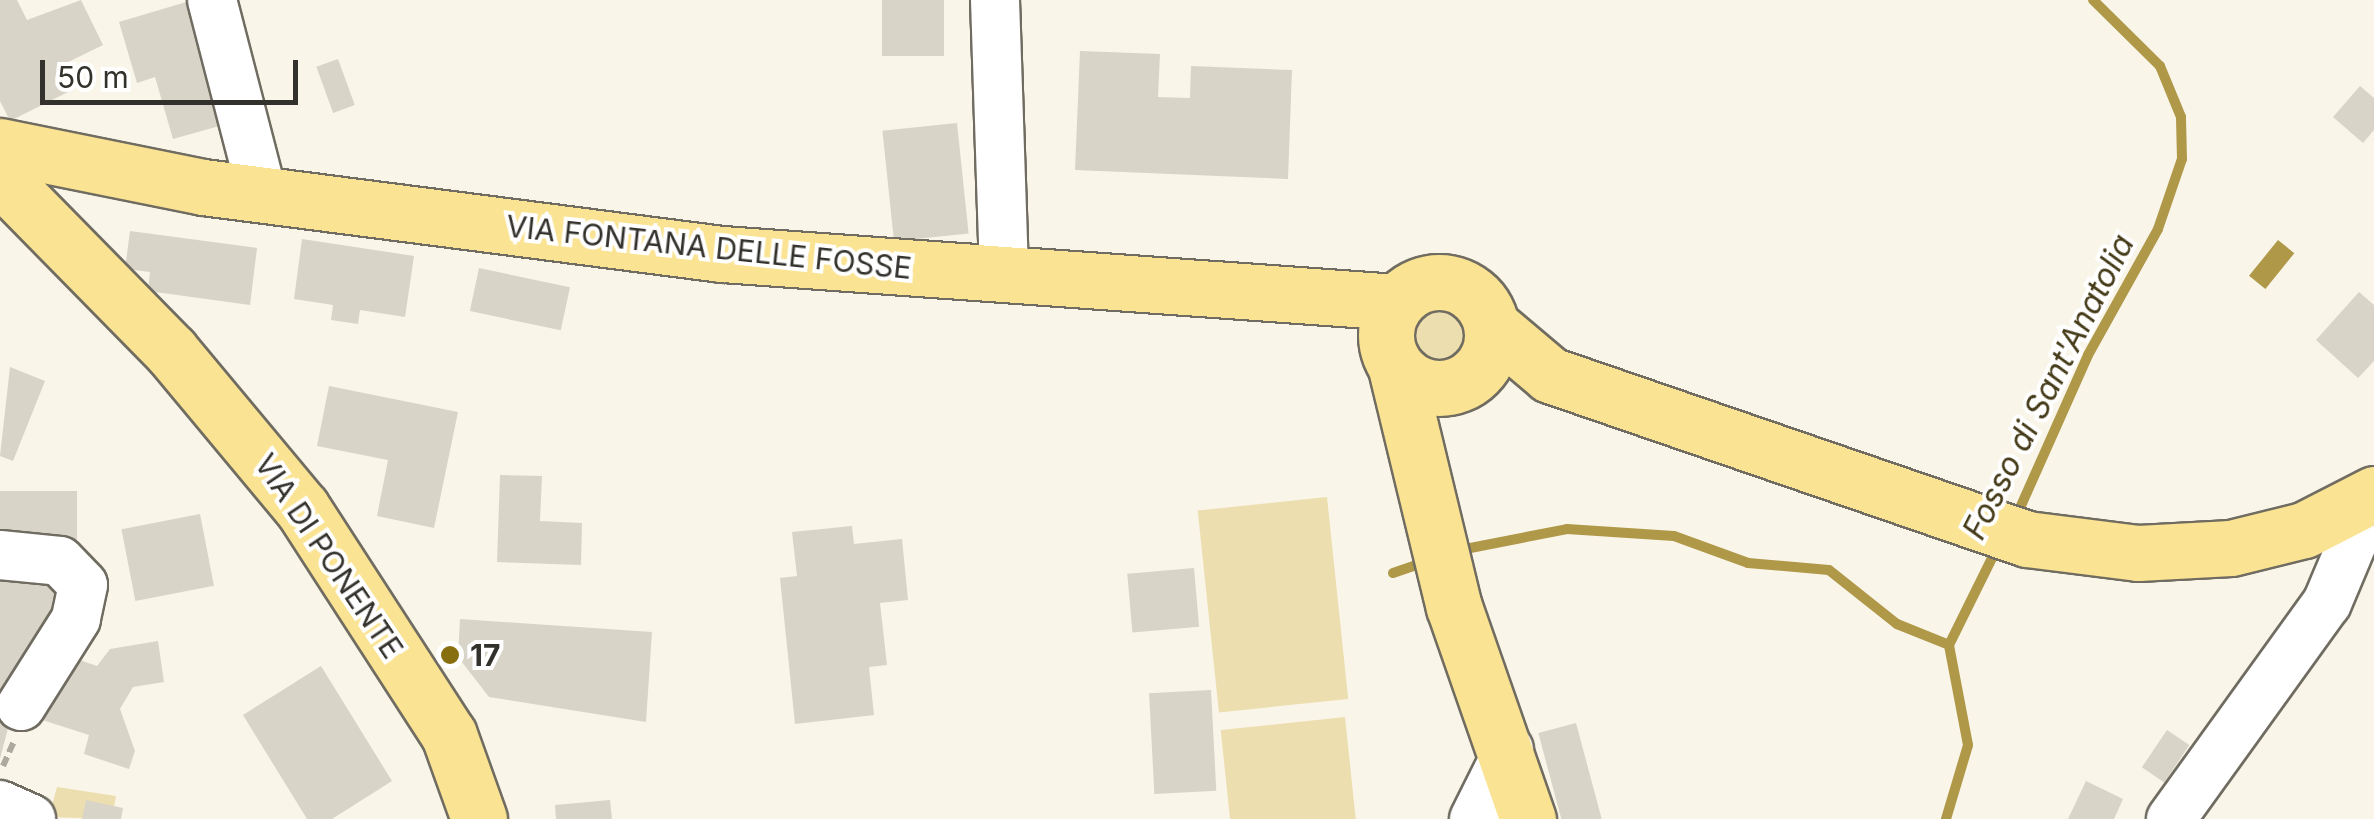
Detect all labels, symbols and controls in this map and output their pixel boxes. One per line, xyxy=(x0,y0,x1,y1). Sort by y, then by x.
scale bar xyxy=(45,40,302,102)
text: 50 m xyxy=(57,59,129,95)
street label: VIA FONTANA DELLE FOSSE xyxy=(504,208,914,286)
water label: Fosso di Sant'Anatolia xyxy=(1955,228,2143,546)
street label: VIA DI PONENTE xyxy=(247,447,411,665)
place label: 17 xyxy=(470,637,500,673)
marker: 17 xyxy=(439,644,461,666)

